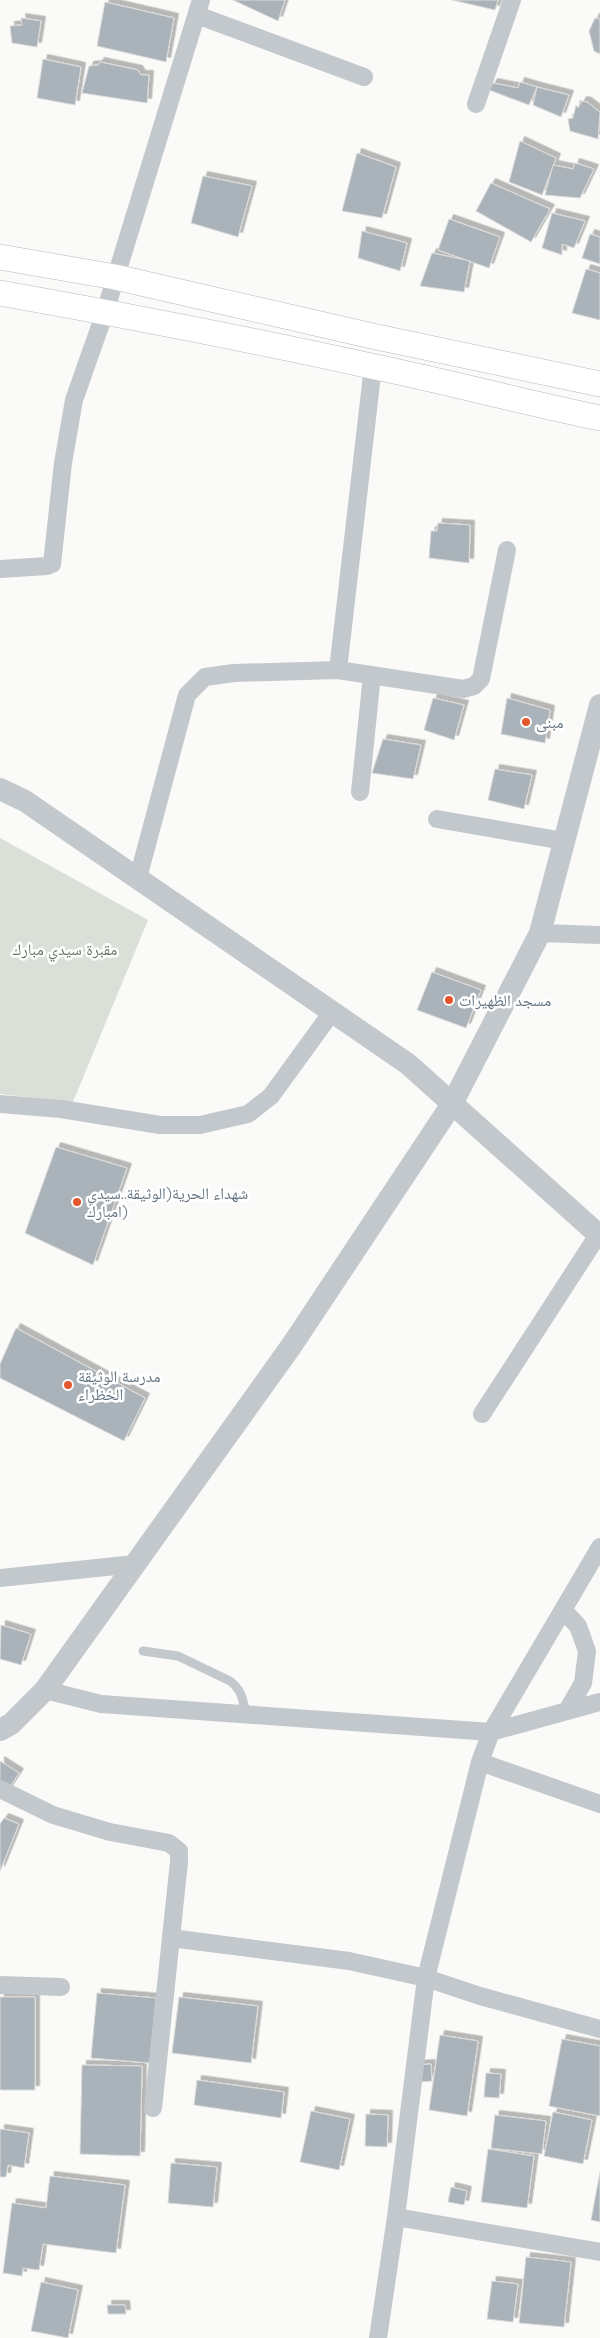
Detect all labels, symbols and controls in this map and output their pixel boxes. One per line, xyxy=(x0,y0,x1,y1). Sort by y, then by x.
place label: مبنى xyxy=(536,712,564,733)
marker: مبنى xyxy=(520,716,532,728)
park label: مقبرة سيدي مبارك xyxy=(13,939,117,962)
place label: مسجد الظهيرات xyxy=(459,990,551,1010)
marker: مسجد الظهيرات xyxy=(443,994,455,1006)
place label: شهداء الحرية(الوثيقة..سيدي امبارك) xyxy=(87,1183,248,1221)
marker: شهداء الحرية(الوثيقة..سيدي امبارك) xyxy=(71,1196,83,1208)
place label: مدرسة الوثيقة الخظراء xyxy=(78,1366,161,1404)
marker: مدرسة الوثيقة الخظراء xyxy=(62,1379,74,1391)

